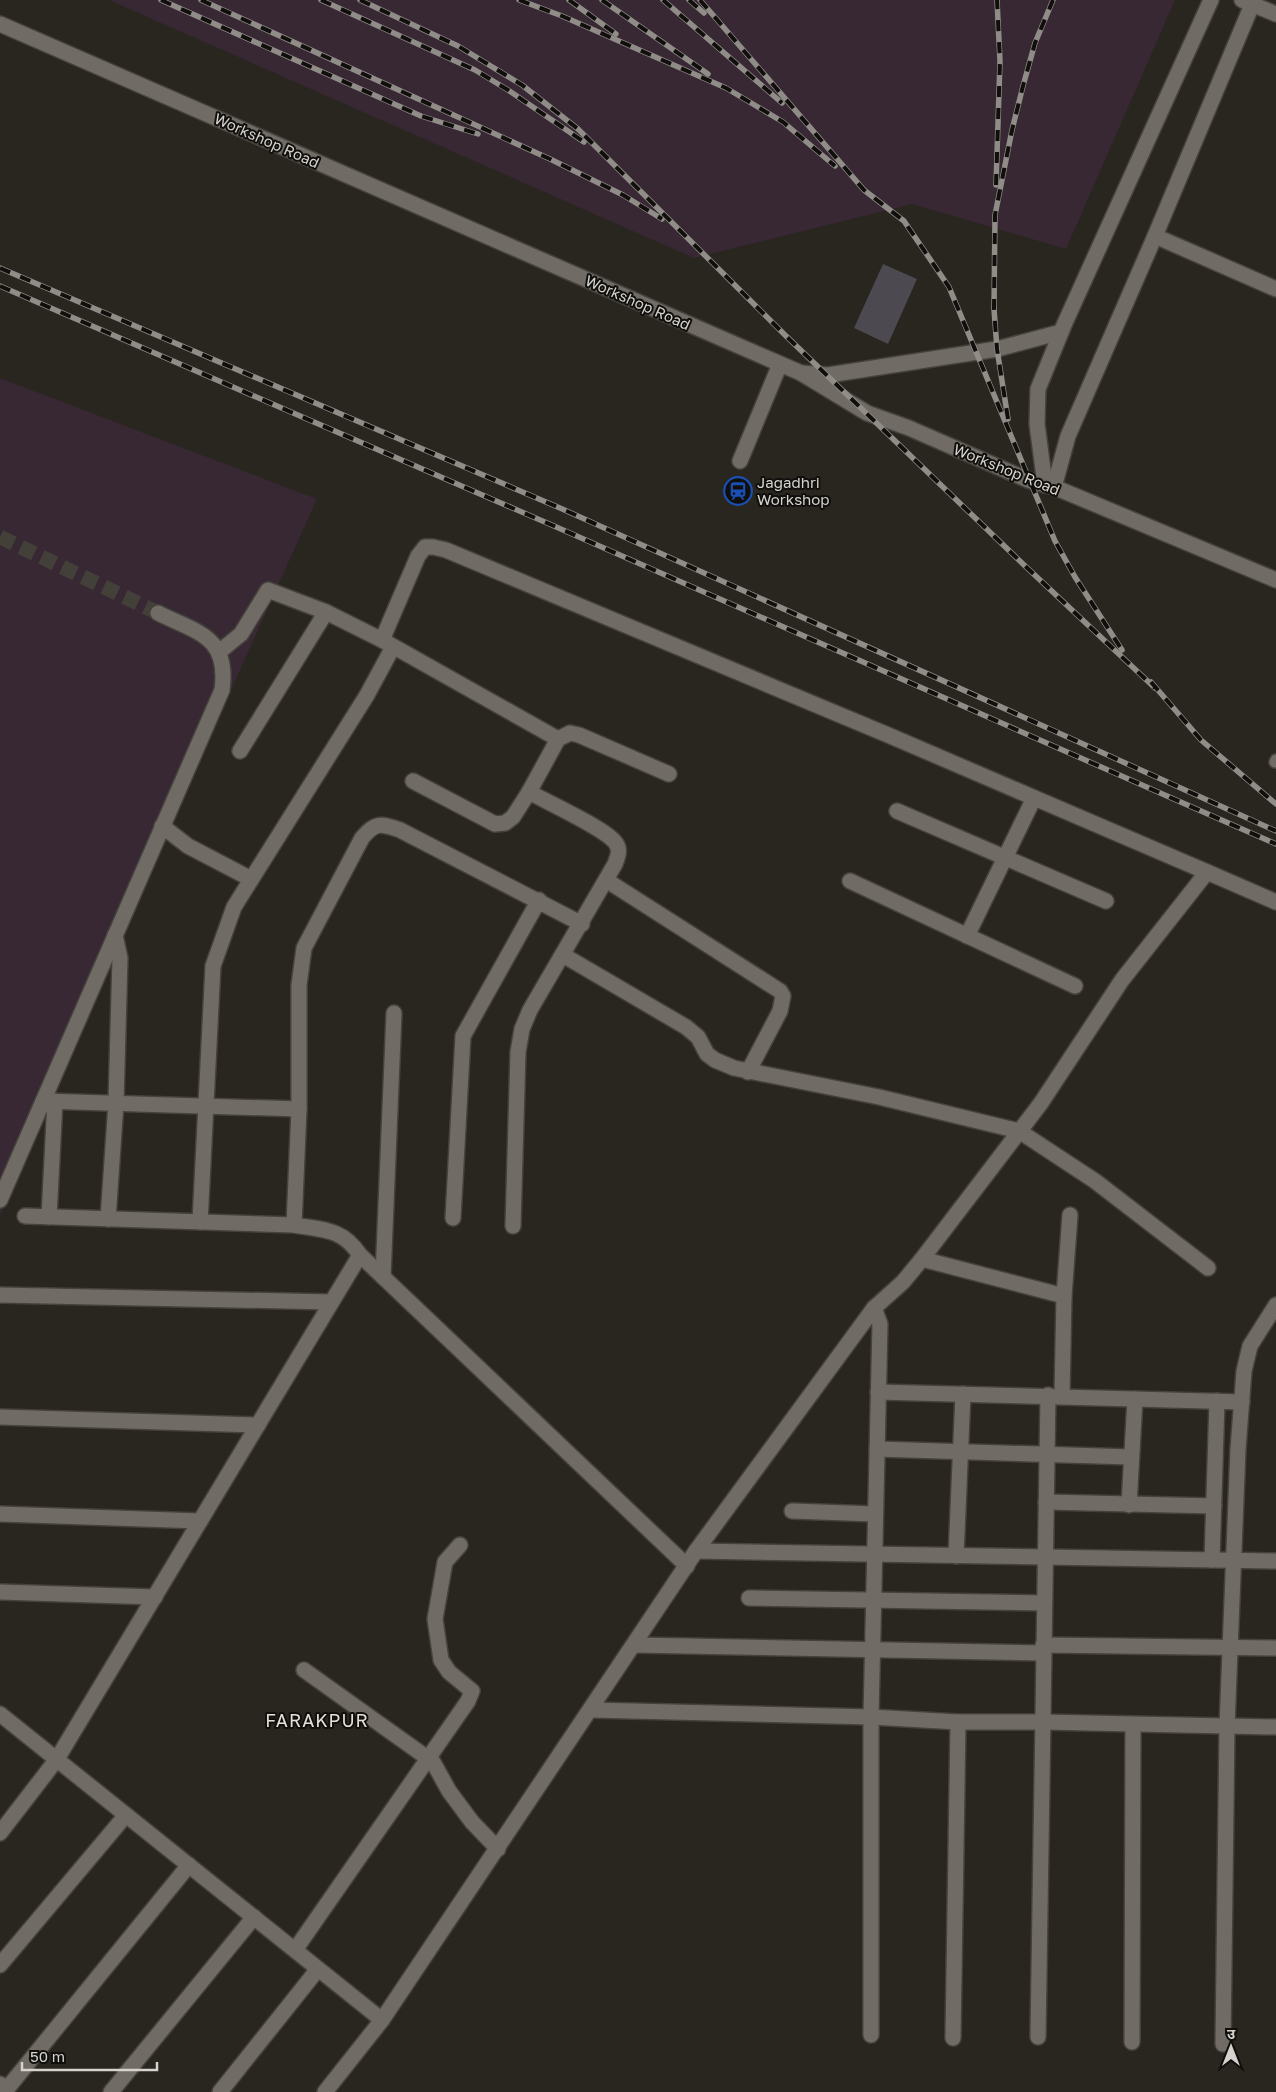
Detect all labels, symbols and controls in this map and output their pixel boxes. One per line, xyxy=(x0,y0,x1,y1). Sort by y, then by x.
street label: Workshop Road xyxy=(212,109,322,171)
street label: Workshop Road xyxy=(583,271,693,333)
street label: Workshop Road xyxy=(951,439,1063,499)
place label: Jagadhri Workshop xyxy=(757,473,830,508)
station icon: Jagadhri Workshop xyxy=(723,476,753,506)
district label: FARAKPUR xyxy=(265,1709,369,1731)
north arrow xyxy=(1206,2022,1256,2072)
text: उ xyxy=(1227,2025,1236,2042)
scale bar xyxy=(22,2040,158,2072)
text: 50 m xyxy=(30,2047,65,2065)

